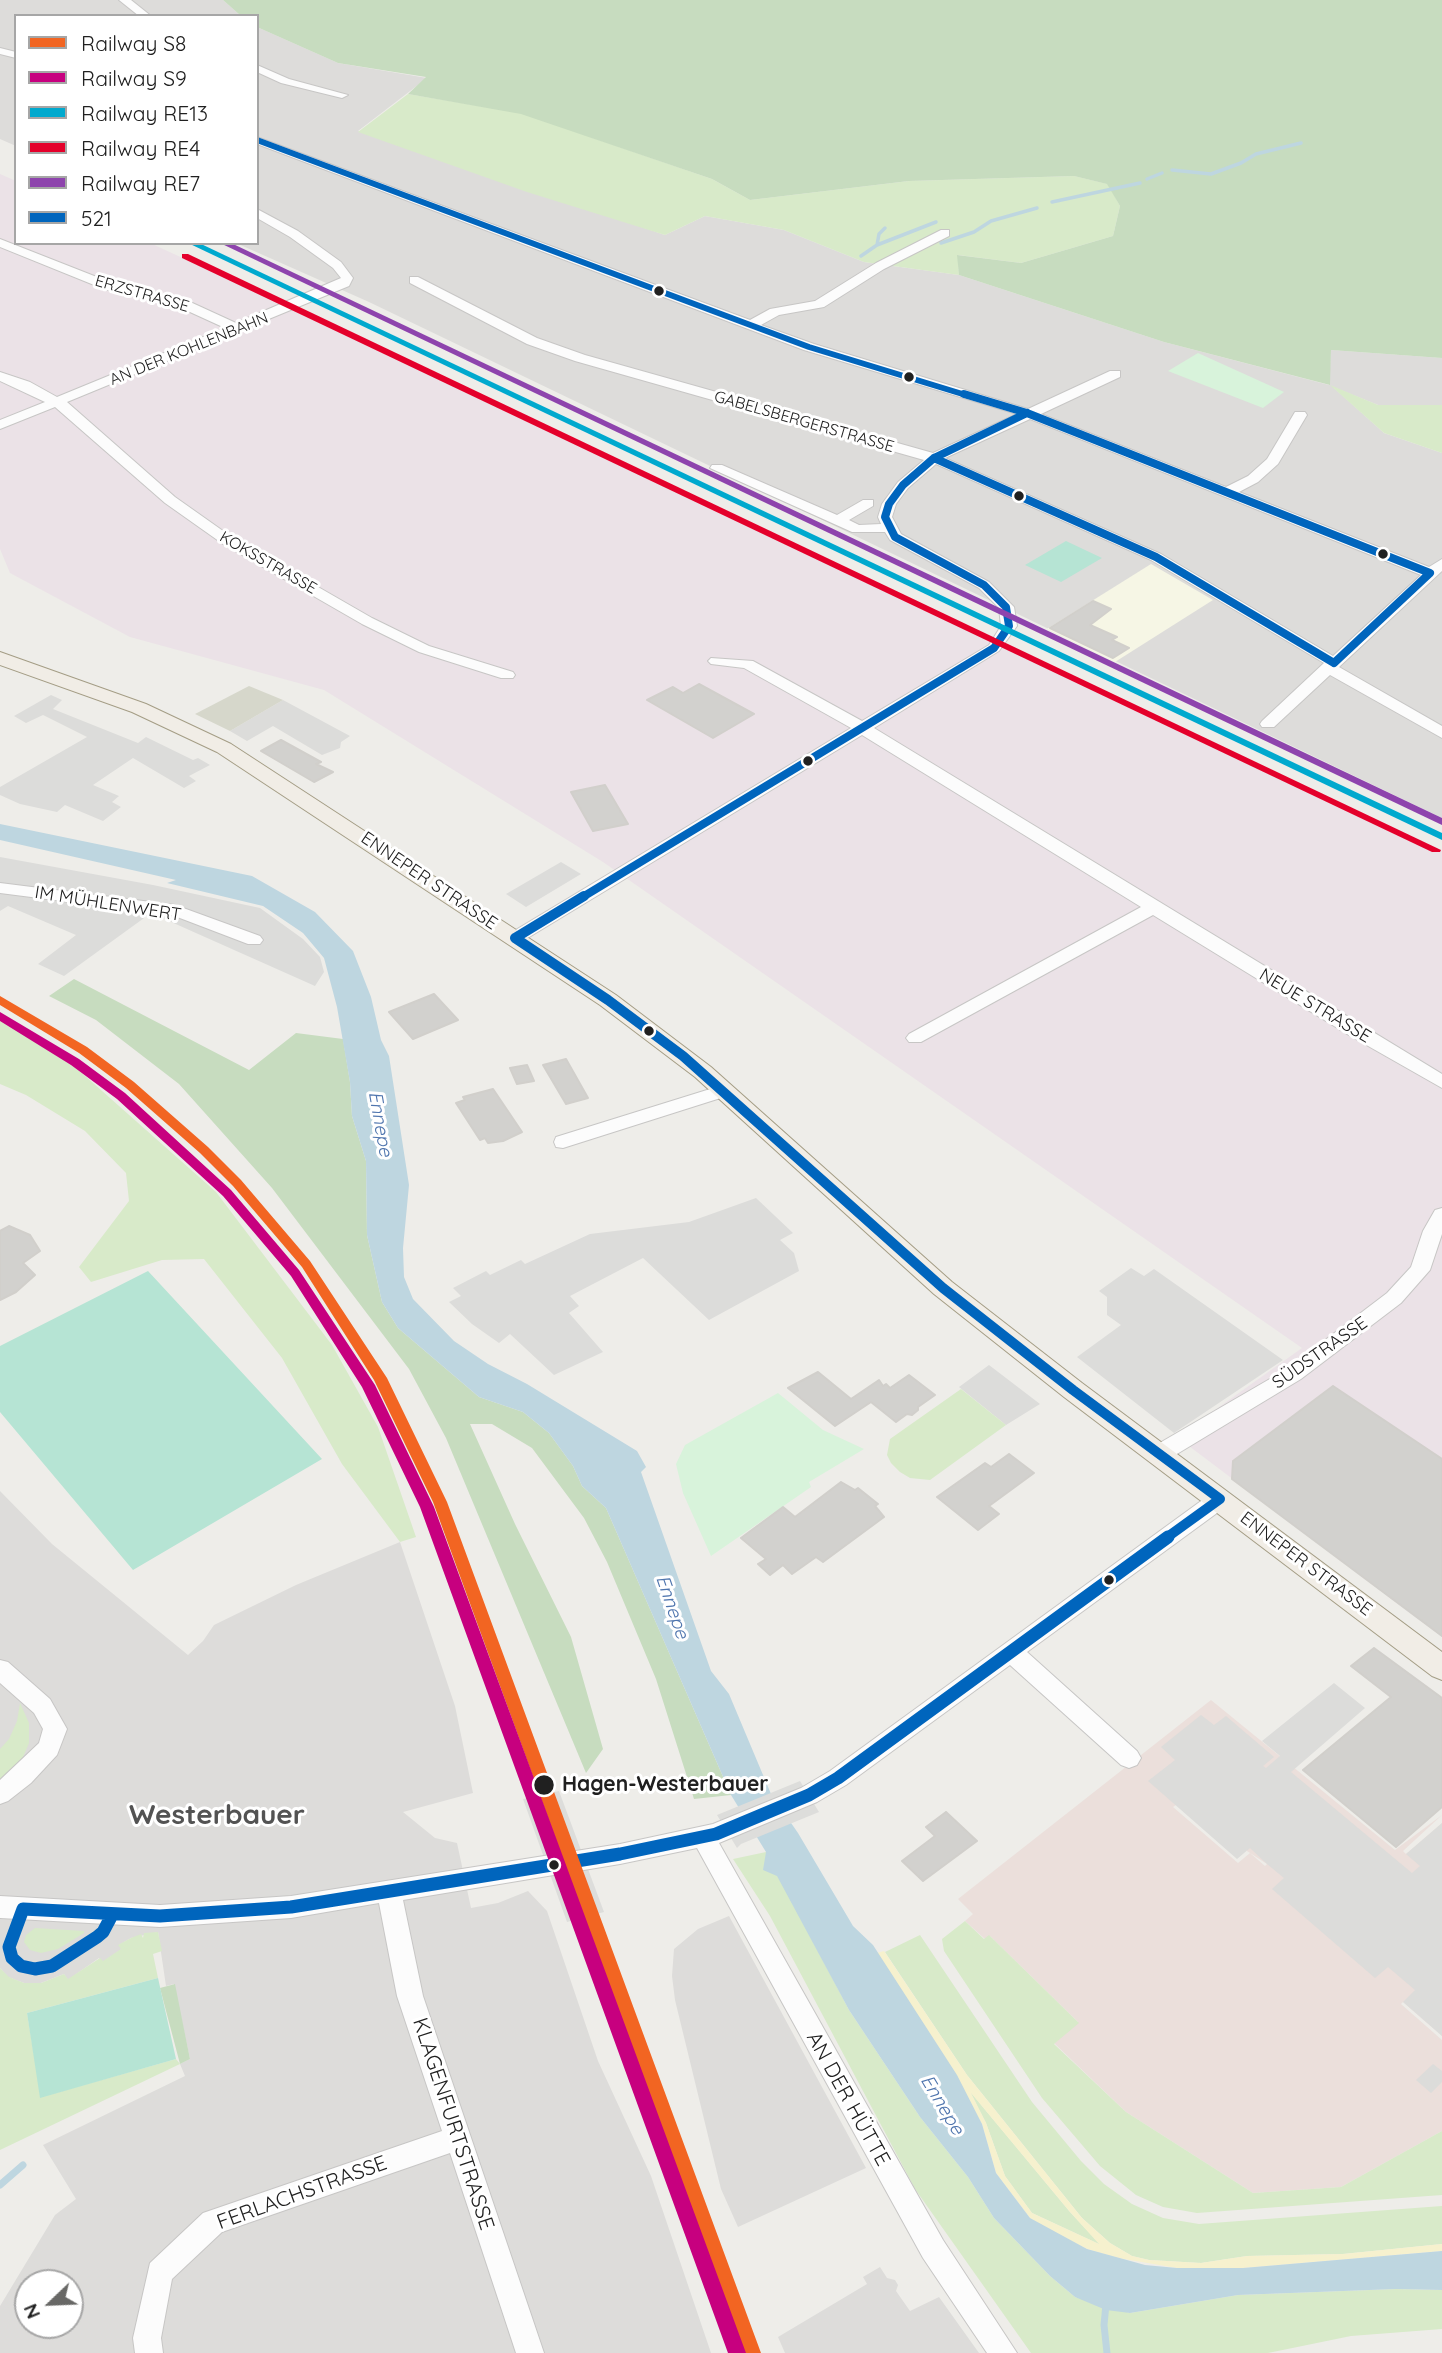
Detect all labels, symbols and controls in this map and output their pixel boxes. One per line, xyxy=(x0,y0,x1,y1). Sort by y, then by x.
legend xyxy=(14,14,259,245)
text: Railway S8 xyxy=(81,30,186,56)
text: Railway S9 xyxy=(81,65,187,91)
text: Railway RE13 xyxy=(81,100,208,126)
text: Railway RE4 xyxy=(81,135,200,161)
text: Railway RE7 xyxy=(81,170,200,196)
text: 521 xyxy=(81,205,112,231)
street label: ERZSTRASSE xyxy=(93,271,191,317)
unlabelled marker xyxy=(652,284,666,298)
street label: AN DER KOHLENBAHN xyxy=(107,308,271,390)
unlabelled marker xyxy=(902,370,916,384)
street label: GABELSBERGERSTRASSE xyxy=(712,387,896,457)
unlabelled marker xyxy=(1012,489,1026,503)
street label: KOKSSTRASSE xyxy=(216,527,320,599)
unlabelled marker xyxy=(1376,547,1390,561)
unlabelled marker xyxy=(801,754,815,768)
street label: ENNEPER STRASSE xyxy=(357,827,501,935)
street label: IM MÜHLENWERT xyxy=(33,882,183,926)
street label: NEUE STRASSE xyxy=(1255,964,1375,1048)
unlabelled marker xyxy=(642,1024,656,1038)
water label: Ennepe xyxy=(363,1090,397,1158)
street label: SÜDSTRASSE xyxy=(1268,1312,1372,1394)
street label: ENNEPER STRASSE xyxy=(1236,1507,1376,1621)
water label: Ennepe xyxy=(651,1572,693,1642)
unlabelled marker xyxy=(1102,1573,1116,1587)
place label: Hagen-Westerbauer xyxy=(562,1772,768,1798)
marker: Hagen-Westerbauer xyxy=(532,1773,556,1797)
district label: Westerbauer xyxy=(129,1799,305,1833)
unlabelled marker xyxy=(547,1858,561,1872)
street label: KLAGENFURTSTRASSE xyxy=(407,2015,499,2233)
street label: AN DER HÜTTE xyxy=(801,2028,895,2170)
water label: Ennepe xyxy=(915,2071,969,2139)
street label: FERLACHSTRASSE xyxy=(214,2151,390,2235)
north arrow xyxy=(14,2269,84,2339)
text: N xyxy=(18,2300,45,2323)

